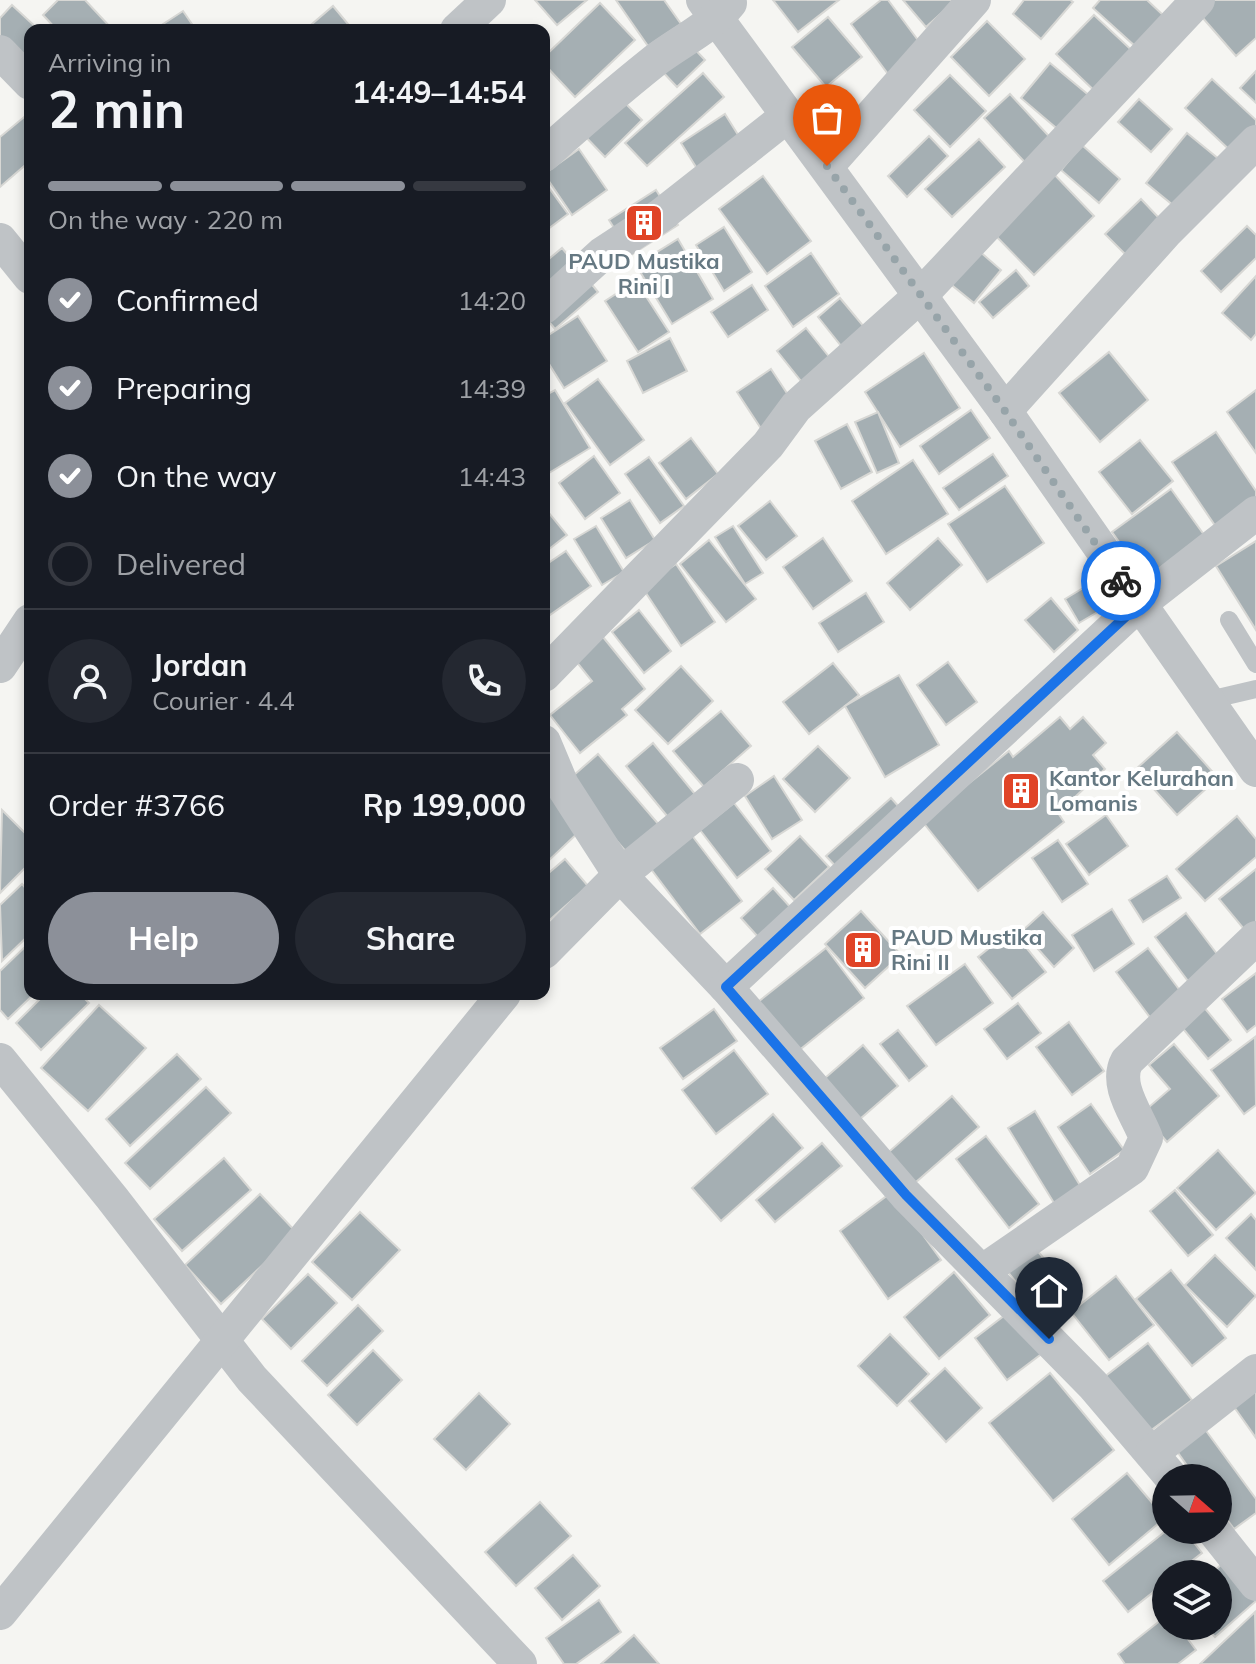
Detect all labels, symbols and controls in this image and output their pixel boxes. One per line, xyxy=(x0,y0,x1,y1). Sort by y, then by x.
text: Arriving in xyxy=(48,46,171,79)
text: 14:49–14:54 xyxy=(352,73,526,111)
text: 2 min xyxy=(48,76,185,141)
pin xyxy=(793,84,861,166)
icon: bag xyxy=(805,96,849,140)
building icon: PAUD Mustika Rini I xyxy=(623,202,665,244)
text: On the way · 220 m xyxy=(48,203,283,236)
place label: PAUD Mustika Rini I xyxy=(568,247,720,300)
icon: check xyxy=(48,278,92,322)
text: Confirmed xyxy=(116,281,259,319)
text: 14:20 xyxy=(458,284,526,317)
icon: check xyxy=(48,366,92,410)
text: Preparing xyxy=(116,369,252,407)
text: 14:39 xyxy=(458,372,526,405)
icon: check xyxy=(48,454,92,498)
text: On the way xyxy=(116,457,276,495)
text: 14:43 xyxy=(458,460,526,493)
courier xyxy=(1081,541,1161,621)
text: Delivered xyxy=(116,545,246,583)
icon: bike xyxy=(1099,559,1143,603)
button: person xyxy=(48,639,132,723)
button: phone xyxy=(442,639,526,723)
text: Jordan xyxy=(152,646,247,684)
text: Courier · 4.4 xyxy=(152,684,295,717)
place label: Kantor Kelurahan Lomanis xyxy=(1049,764,1234,817)
building icon: Kantor Kelurahan Lomanis xyxy=(1000,770,1042,812)
text: Order #3766 xyxy=(48,786,225,824)
text: Rp 199,000 xyxy=(363,786,526,824)
button: Help xyxy=(48,892,279,984)
button: Share xyxy=(295,892,526,984)
place label: PAUD Mustika Rini II xyxy=(891,923,1042,976)
building icon: PAUD Mustika Rini II xyxy=(842,929,884,971)
pin xyxy=(1015,1257,1083,1339)
icon: home xyxy=(1027,1269,1071,1313)
north arrow xyxy=(1152,1464,1232,1544)
map controls xyxy=(1152,1464,1232,1640)
button: layers xyxy=(1152,1560,1232,1640)

